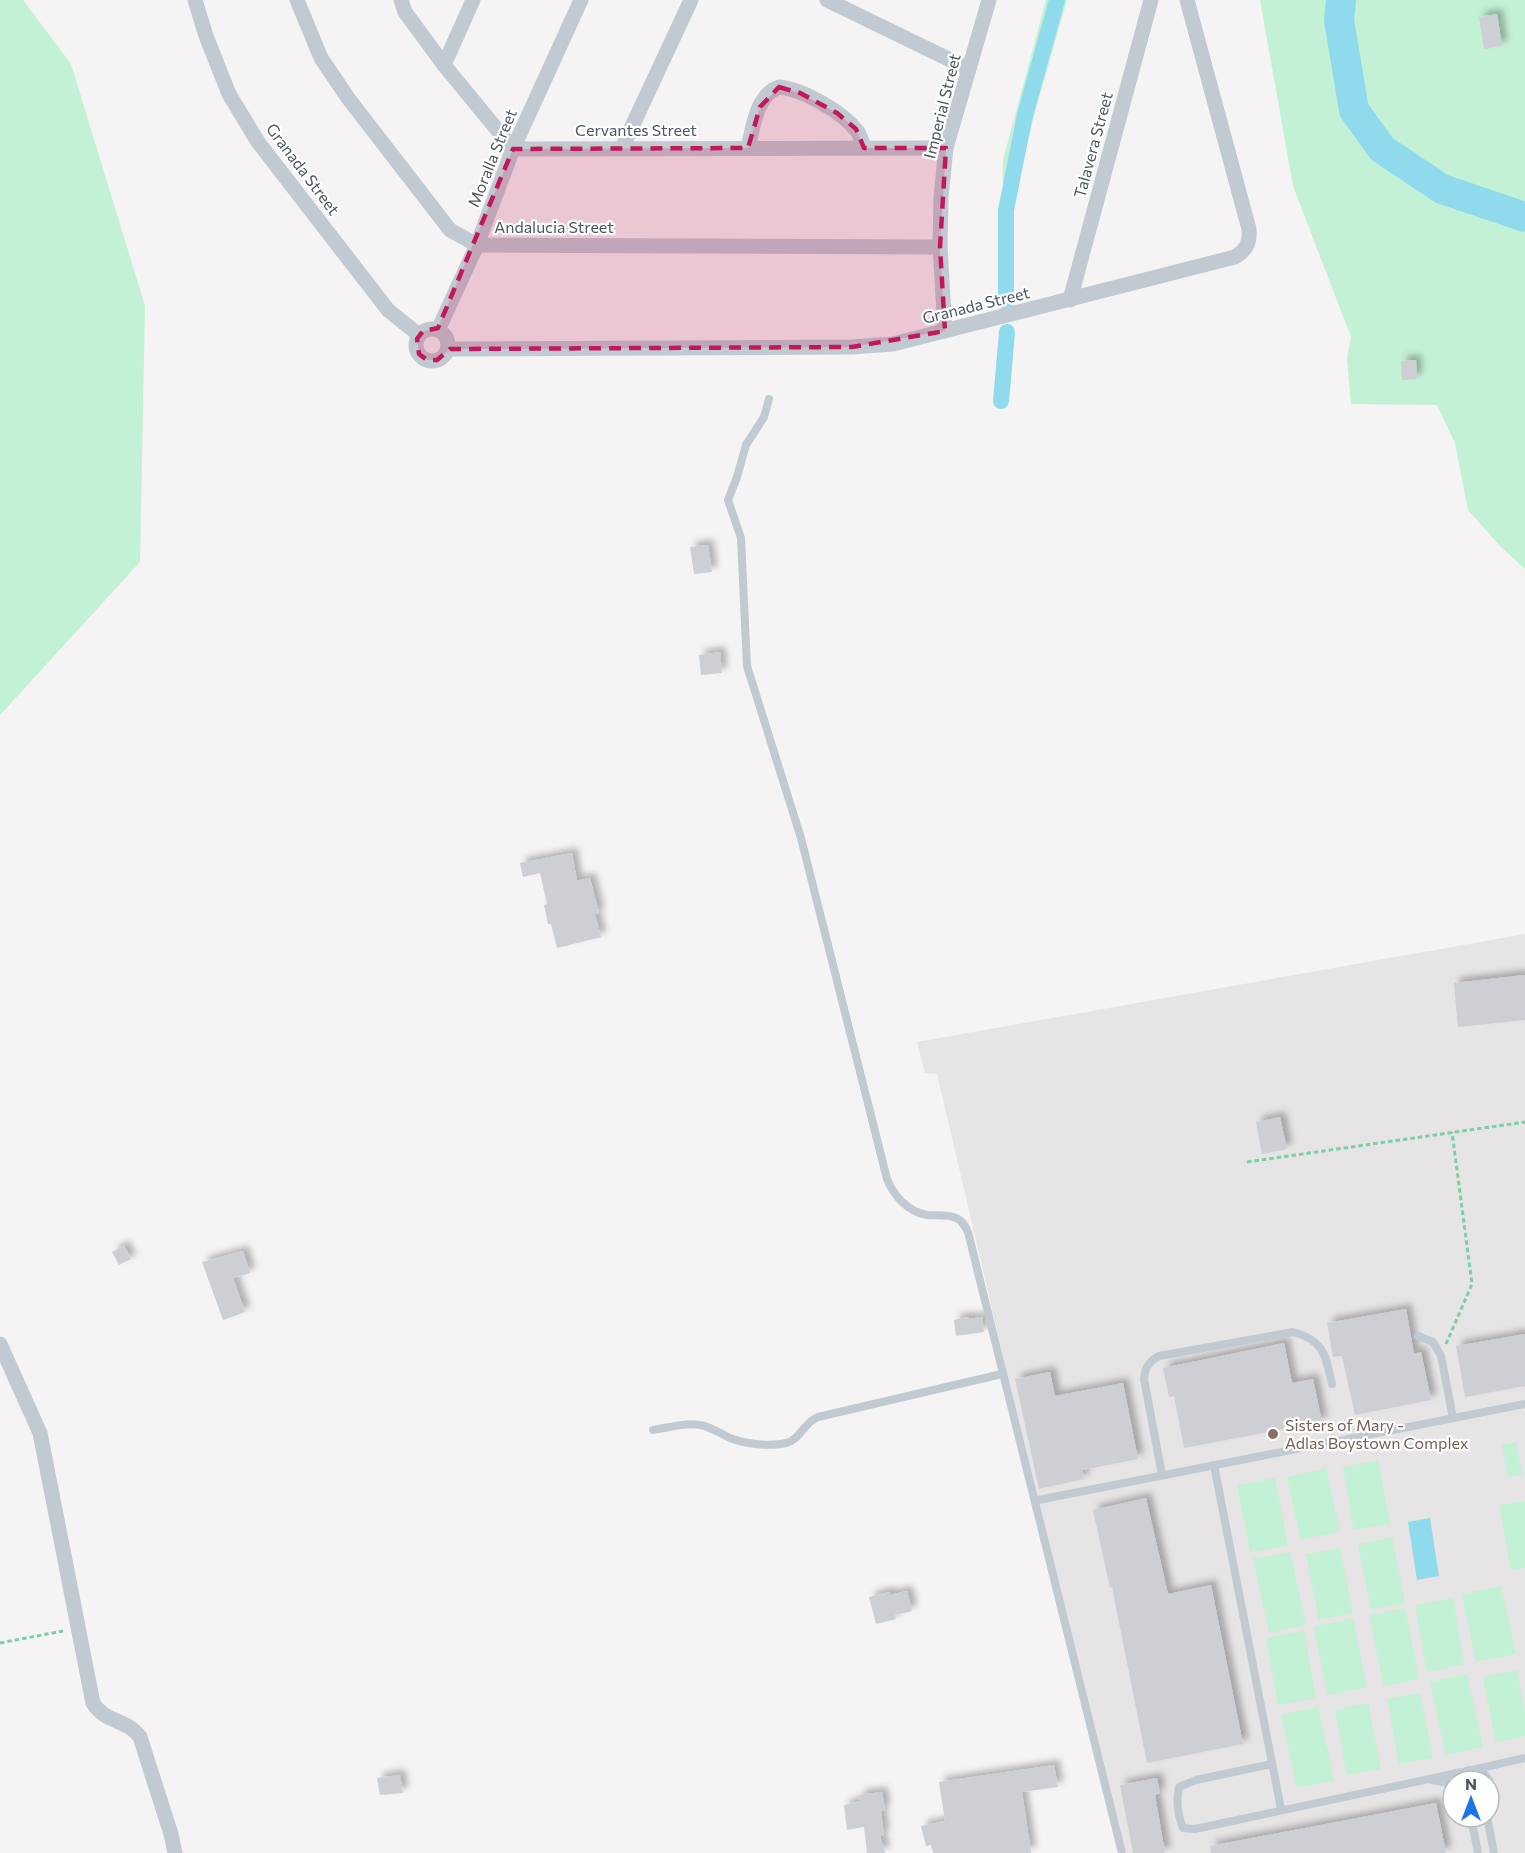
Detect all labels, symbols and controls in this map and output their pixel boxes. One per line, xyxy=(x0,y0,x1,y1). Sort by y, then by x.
street label: Imperial Street xyxy=(919,51,964,160)
street label: Talavera Street xyxy=(1069,89,1116,200)
street label: Moralla Street xyxy=(463,106,520,210)
street label: Granada Street xyxy=(263,119,344,219)
street label: Cervantes Street xyxy=(575,120,697,139)
street label: Andalucia Street xyxy=(494,217,614,236)
street label: Granada Street xyxy=(920,282,1032,327)
place label: Sisters of Mary - Adlas Boystown Complex xyxy=(1285,1415,1469,1452)
marker: Sisters of Mary - Adlas Boystown Complex xyxy=(1266,1427,1280,1441)
north arrow xyxy=(1441,1769,1501,1829)
text: N xyxy=(1465,1774,1477,1793)

